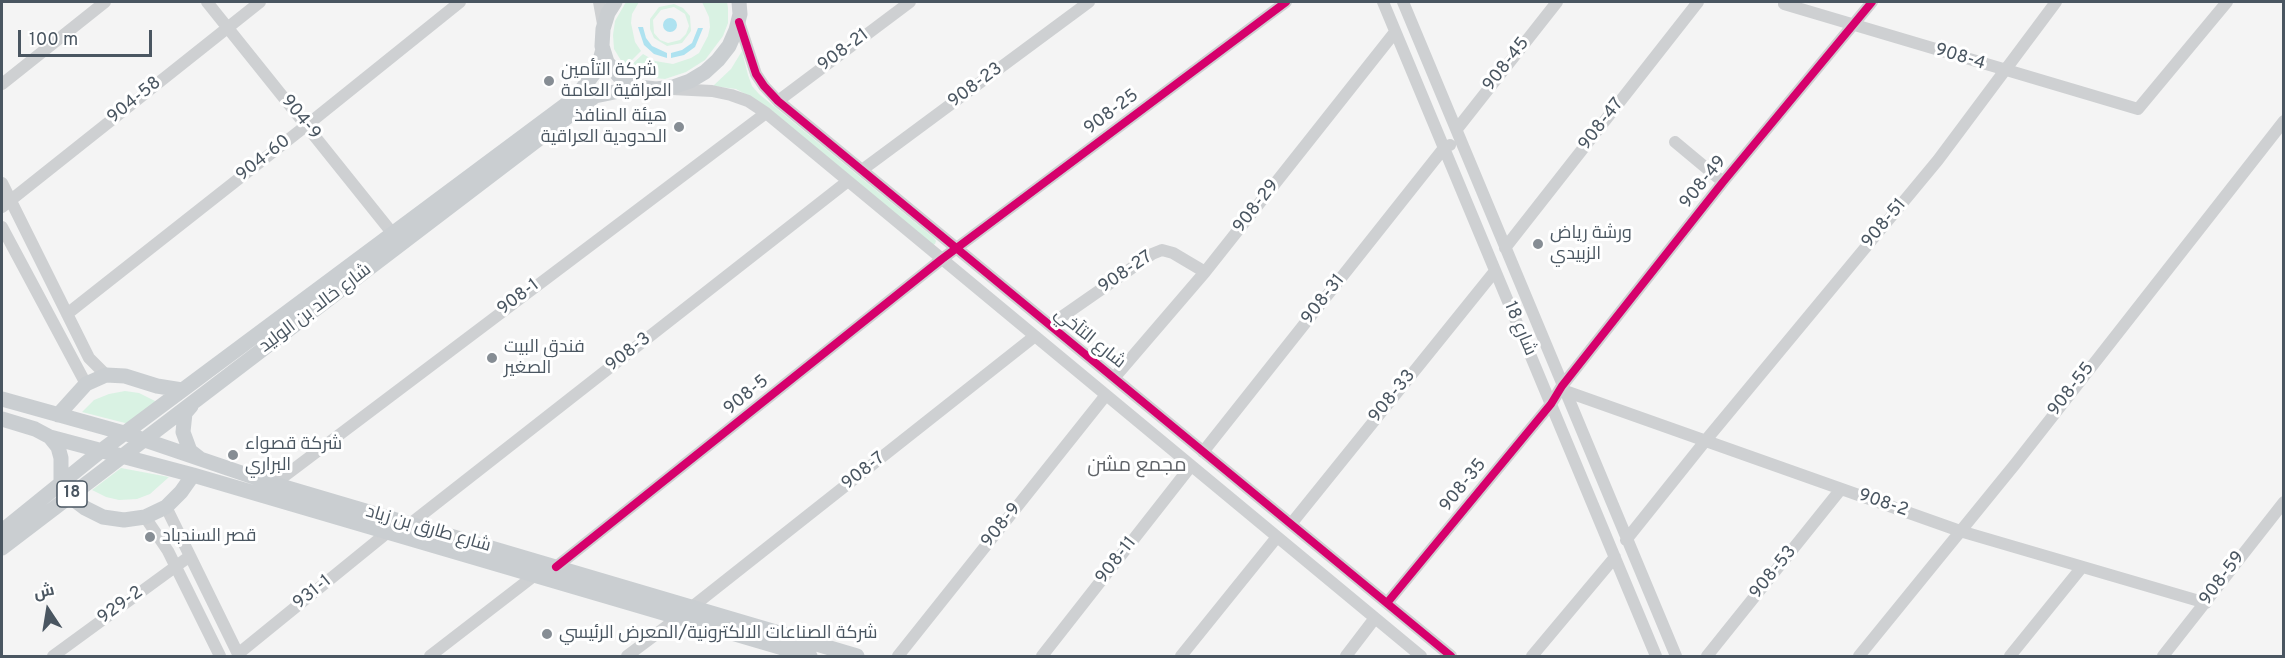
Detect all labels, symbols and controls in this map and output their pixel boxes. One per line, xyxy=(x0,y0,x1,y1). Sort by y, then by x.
scale bar xyxy=(21,18,154,56)
street label: 908-21 xyxy=(814,25,874,77)
text: 100 m xyxy=(29,29,78,52)
street label: 908-45 xyxy=(1479,34,1535,96)
street label: 908-4 xyxy=(1932,40,1988,76)
street label: 908-23 xyxy=(945,59,1007,113)
place label: شركة التأمين العراقية العامة xyxy=(561,60,672,103)
street label: 904-58 xyxy=(104,73,166,129)
marker: شركة التأمين العراقية العامة xyxy=(542,74,556,88)
street label: 908-25 xyxy=(1081,86,1143,140)
street label: 904-9 xyxy=(275,91,325,145)
street label: 908-47 xyxy=(1575,94,1629,156)
place label: هيئة المنافذ الحدودية العراقية xyxy=(541,106,667,148)
marker: هيئة المنافذ الحدودية العراقية xyxy=(672,120,686,134)
street label: 904-60 xyxy=(233,131,295,187)
street label: 908-49 xyxy=(1676,152,1732,214)
street label: 908-29 xyxy=(1229,176,1285,238)
street label: 908-51 xyxy=(1858,195,1912,253)
place label: ورشة رياض الزبيدي xyxy=(1550,223,1632,266)
marker: ورشة رياض الزبيدي xyxy=(1531,237,1545,251)
street label: 908-27 xyxy=(1095,247,1157,299)
street label: شارع خالد بن الوليد xyxy=(256,260,376,358)
street label: 908-31 xyxy=(1298,271,1350,329)
street label: 908-1 xyxy=(494,275,544,321)
street label: شارع 18 xyxy=(1498,299,1540,359)
street label: شارع التآخي xyxy=(1049,304,1129,374)
street label: 908-3 xyxy=(602,329,656,377)
place label: فندق البيت الصغير xyxy=(504,337,585,380)
marker: فندق البيت الصغير xyxy=(485,351,499,365)
street label: 908-55 xyxy=(2044,359,2100,421)
street label: 908-33 xyxy=(1365,366,1421,428)
street label: 908-5 xyxy=(720,371,774,421)
place label: شركة قصواء البراري xyxy=(245,434,342,476)
marker: شركة قصواء البراري xyxy=(226,448,240,462)
street label: 908-7 xyxy=(838,448,890,496)
district label: مجمع مشن xyxy=(1087,455,1187,479)
street label: 908-35 xyxy=(1436,455,1492,517)
road number: 18 xyxy=(57,481,87,507)
street label: 908-2 xyxy=(1855,485,1911,523)
street label: 908-9 xyxy=(978,499,1026,553)
street label: شارع طارق بن زياد xyxy=(363,502,493,558)
place label: قصر السندباد xyxy=(162,526,256,548)
marker: قصر السندباد xyxy=(143,530,157,544)
street label: 908-11 xyxy=(1092,533,1142,589)
street label: 908-53 xyxy=(1746,542,1802,604)
street label: 908-59 xyxy=(2196,548,2250,610)
street label: 931-1 xyxy=(290,571,336,615)
north arrow xyxy=(18,580,78,640)
text: ش xyxy=(32,580,56,604)
street label: 929-2 xyxy=(94,582,148,630)
place label: شركة الصناعات الالكترونية/المعرض الرئيسي xyxy=(559,623,877,645)
marker: شركة الصناعات الالكترونية/المعرض الرئيسي xyxy=(540,627,554,641)

